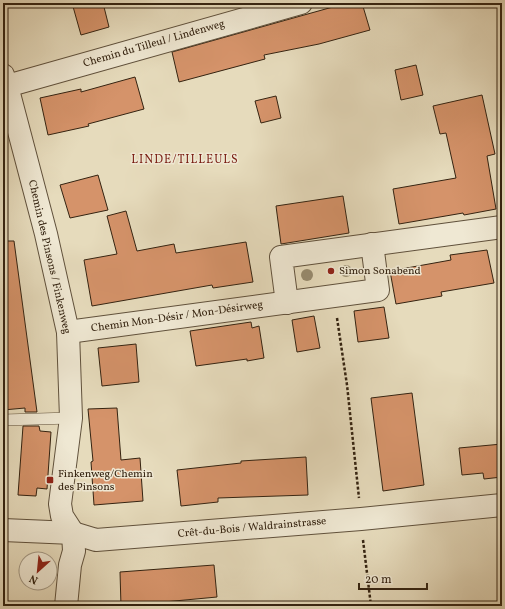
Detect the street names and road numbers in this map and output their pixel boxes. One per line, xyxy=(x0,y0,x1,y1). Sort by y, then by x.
street label: Chemin du Tilleul / Lindenweg xyxy=(81,16,227,71)
street label: Chemin des Pinsons / Finkenweg xyxy=(24,178,74,336)
street label: Chemin Mon-Désir / Mon-Désirweg xyxy=(90,297,264,337)
street label: Crêt-du-Bois / Waldrainstrasse xyxy=(177,514,327,542)

